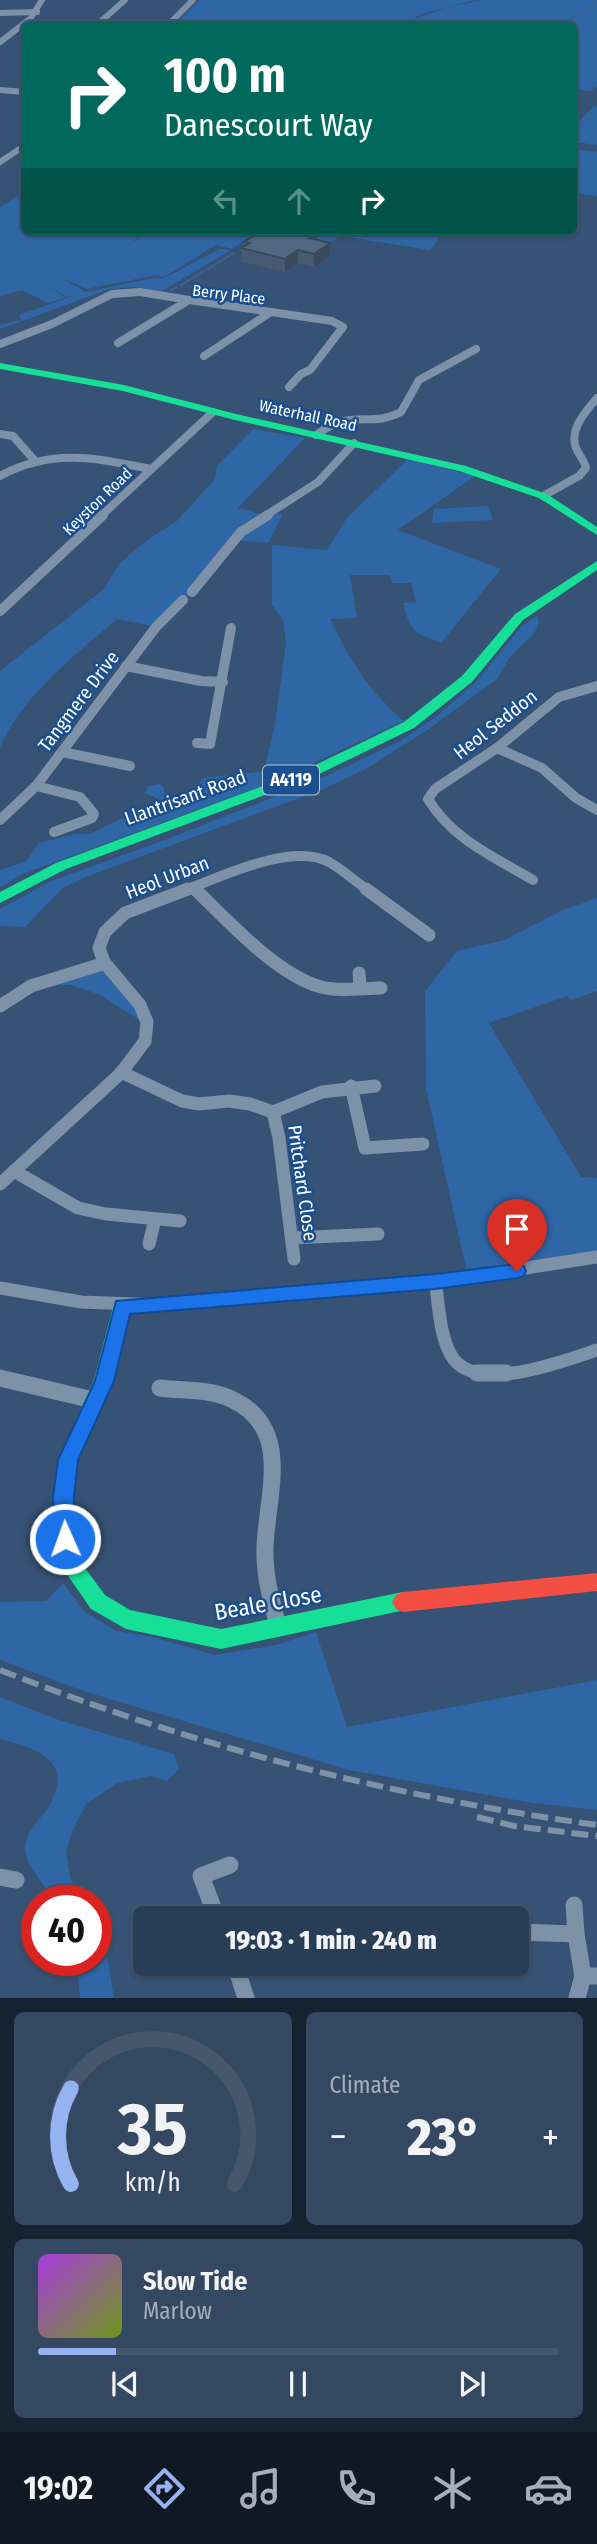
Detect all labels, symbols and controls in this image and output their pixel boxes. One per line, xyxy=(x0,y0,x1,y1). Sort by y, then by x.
text: 100 m xyxy=(164,46,286,105)
icon: right xyxy=(49,49,140,140)
text: Danescourt Way xyxy=(164,106,373,144)
icon: left xyxy=(207,182,245,220)
icon: ahead xyxy=(280,182,318,220)
icon: right xyxy=(353,182,391,220)
street label: Berry Place xyxy=(191,281,267,308)
street label: Waterhall Road xyxy=(257,396,358,435)
street label: Keyston Road xyxy=(59,464,136,539)
street label: Tangmere Drive xyxy=(33,646,124,756)
street label: Heol Seddon xyxy=(449,685,542,764)
street label: Llantrisant Road xyxy=(121,765,249,830)
road number: A4119 xyxy=(263,766,319,794)
street label: Heol Urban xyxy=(122,851,212,904)
street label: Pritchard Close xyxy=(283,1124,322,1243)
pin xyxy=(487,1199,547,1271)
icon: arrive xyxy=(498,1210,536,1248)
position arrow xyxy=(28,1502,102,1576)
street label: Beale Close xyxy=(212,1580,324,1626)
speed limit sign: 40 xyxy=(21,1885,112,1976)
text: 19:03 · 1 min · 240 m xyxy=(225,1925,437,1956)
text: Climate xyxy=(330,2071,400,2099)
text: 35 xyxy=(117,2087,188,2174)
text: 23° xyxy=(407,2106,481,2169)
text: − xyxy=(330,2114,347,2160)
text: + xyxy=(542,2114,559,2160)
text: km/h xyxy=(125,2168,181,2198)
text: Slow Tide xyxy=(143,2266,247,2297)
text: Marlow xyxy=(143,2297,212,2325)
icon: previous xyxy=(106,2365,144,2403)
icon: pause xyxy=(279,2365,317,2403)
icon: next xyxy=(453,2365,491,2403)
icon: directions xyxy=(140,2464,189,2513)
icon: music xyxy=(236,2464,285,2513)
icon: phone xyxy=(332,2464,381,2513)
icon: climate xyxy=(428,2464,477,2513)
icon: car xyxy=(524,2464,573,2513)
text: 19:02 xyxy=(24,2469,93,2507)

